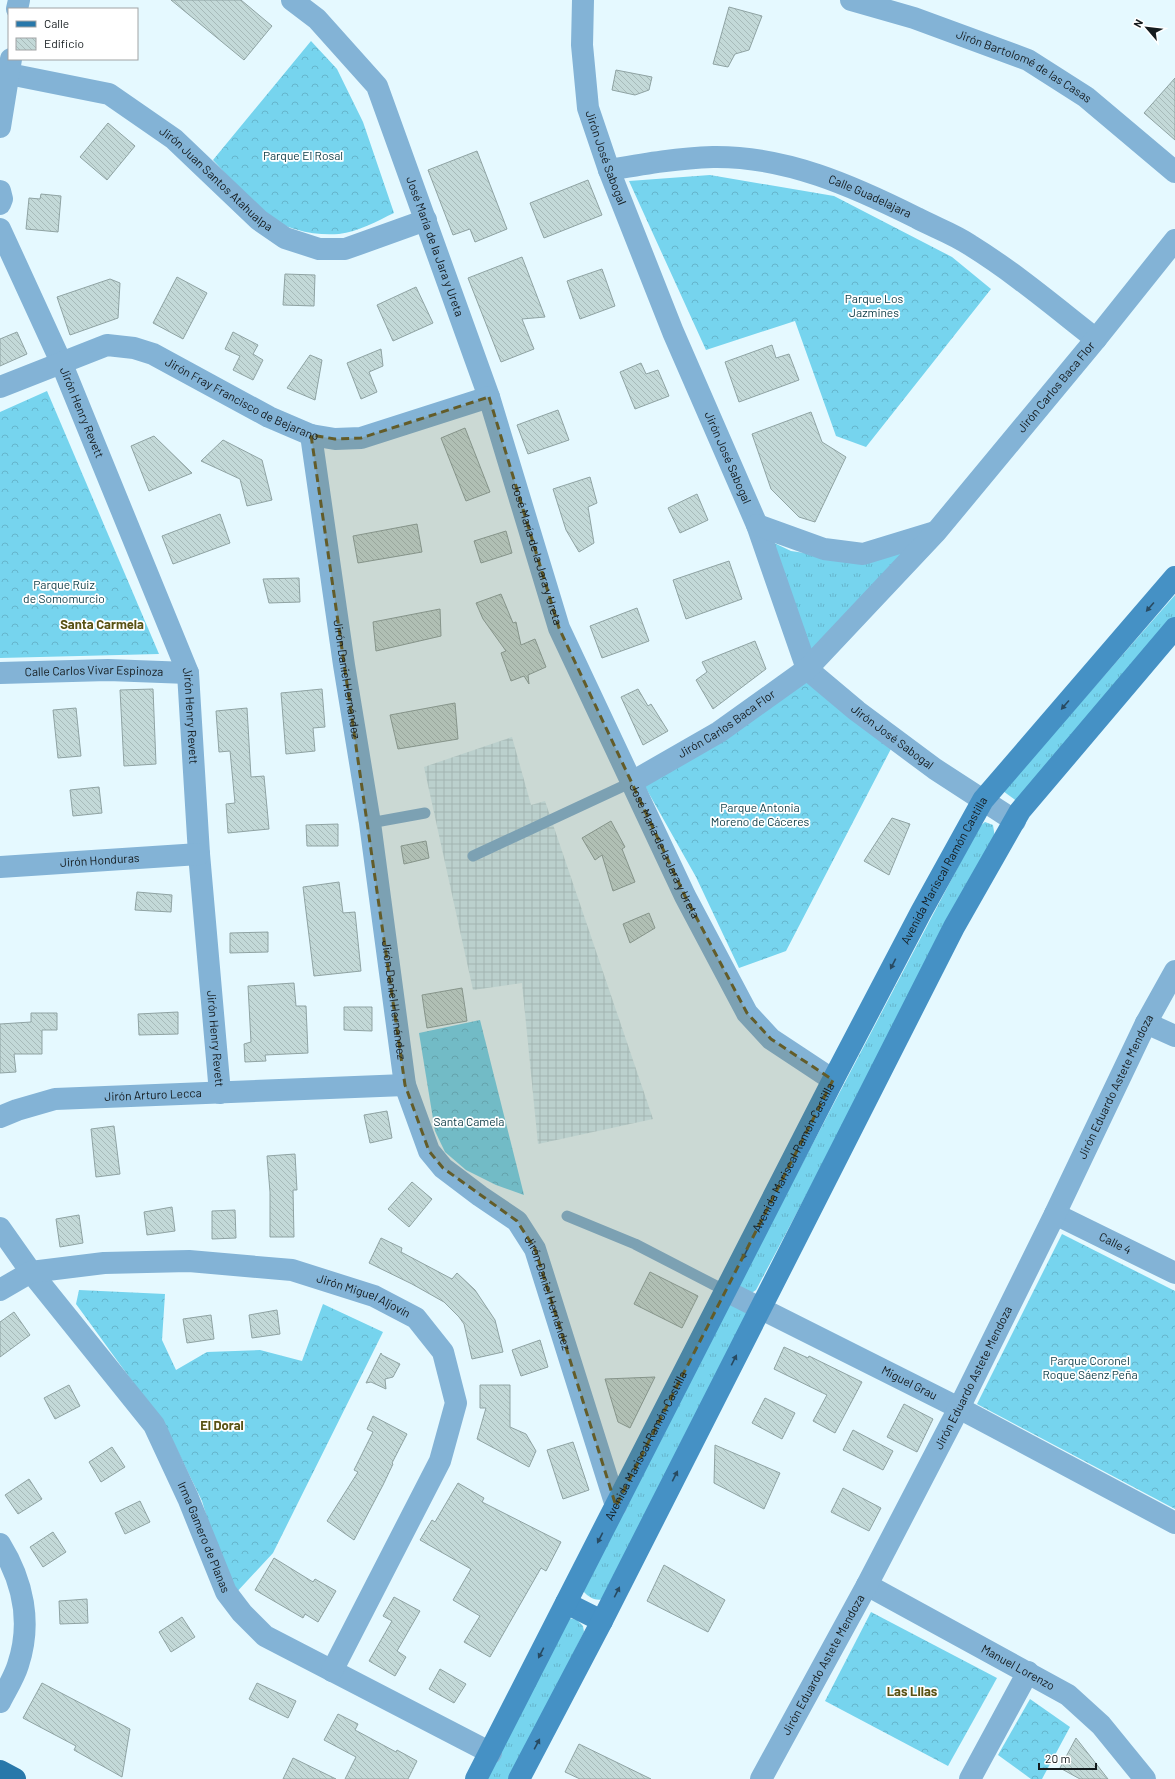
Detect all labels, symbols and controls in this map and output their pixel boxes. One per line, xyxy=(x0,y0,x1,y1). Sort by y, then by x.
legend xyxy=(8,8,138,60)
north arrow xyxy=(1127,8,1167,48)
text: Calle xyxy=(44,16,69,30)
text: N xyxy=(1130,17,1145,29)
street label: Jirón Bartolomé de las Casas xyxy=(955,26,1095,105)
text: Edificio xyxy=(44,36,84,50)
street label: Jirón José Sabogal xyxy=(583,108,630,206)
street label: Jirón Juan Santos Atahualpa xyxy=(157,123,276,233)
park label: Parque El Rosal xyxy=(263,148,343,162)
street label: Calle Guadelajara xyxy=(827,171,914,220)
street label: José María de la Jara y Ureta xyxy=(404,174,467,318)
park label: Parque Los Jazmines xyxy=(845,291,903,319)
street label: Jirón Carlos Baca Flor xyxy=(1014,338,1097,435)
street label: Jirón Fray Francisco de Bejarano xyxy=(163,354,320,442)
street label: Jirón Henry Revett xyxy=(58,365,107,460)
street label: Jirón José Sabogal xyxy=(702,409,755,506)
street label: José María de la Jara y Ureta xyxy=(509,481,566,627)
park label: Parque Ruiz de Somomurcio xyxy=(23,577,105,605)
one-way arrow xyxy=(1145,601,1154,612)
district label: Santa Carmela xyxy=(60,616,144,632)
street label: Jirón Daniel Hernández xyxy=(332,619,364,740)
street label: Calle Carlos Vivar Espinoza xyxy=(24,662,164,678)
street label: Jirón Henry Revett xyxy=(180,665,202,765)
street label: Jirón Carlos Baca Flor xyxy=(675,686,778,760)
street label: Jirón José Sabogal xyxy=(849,701,937,772)
one-way arrow xyxy=(1061,701,1070,710)
street label: José María de la Jara y Ureta xyxy=(627,781,704,920)
street label: Avenida Mariscal Ramón Castilla xyxy=(897,794,989,946)
park label: Parque Antonia Moreno de Cáceres xyxy=(711,800,810,828)
street label: Jirón Honduras xyxy=(59,850,140,869)
street label: Jirón Daniel Hernández xyxy=(380,939,410,1060)
one-way arrow xyxy=(890,958,897,970)
street label: Jirón Henry Revett xyxy=(205,990,227,1088)
street label: Jirón Eduardo Astete Mendoza xyxy=(1074,1012,1155,1161)
street label: Avenida Mariscal Ramón Castilla xyxy=(749,1080,837,1234)
street label: Jirón Arturo Lecca xyxy=(104,1085,202,1103)
park label: Santa Camela xyxy=(434,1114,504,1128)
street label: Calle 4 xyxy=(1097,1229,1134,1257)
street label: Jirón Daniel Hernández xyxy=(522,1232,574,1352)
one-way arrow xyxy=(741,1248,748,1260)
street label: Jirón Miguel Aljovín xyxy=(315,1270,413,1320)
street label: Jirón Eduardo Astete Mendoza xyxy=(931,1303,1014,1451)
park label: Parque Coronel Roque Sáenz Peña xyxy=(1042,1353,1138,1381)
one-way arrow xyxy=(730,1354,737,1365)
street label: Miguel Grau xyxy=(880,1362,940,1402)
street label: Avenida Mariscal Ramón Castilla xyxy=(601,1368,689,1523)
district label: El Doral xyxy=(200,1417,244,1433)
one-way arrow xyxy=(672,1470,678,1481)
street label: Irma Gamero de Planas xyxy=(175,1479,234,1595)
one-way arrow xyxy=(597,1532,603,1543)
one-way arrow xyxy=(613,1586,620,1598)
street label: Jirón Eduardo Astete Mendoza xyxy=(778,1592,867,1737)
street label: Manuel Lorenzo xyxy=(979,1641,1058,1692)
one-way arrow xyxy=(538,1648,544,1659)
district label: Las Lilas xyxy=(887,1683,938,1699)
one-way arrow xyxy=(534,1739,541,1750)
scale bar xyxy=(1039,1745,1096,1771)
text: 20 m xyxy=(1045,1751,1071,1765)

